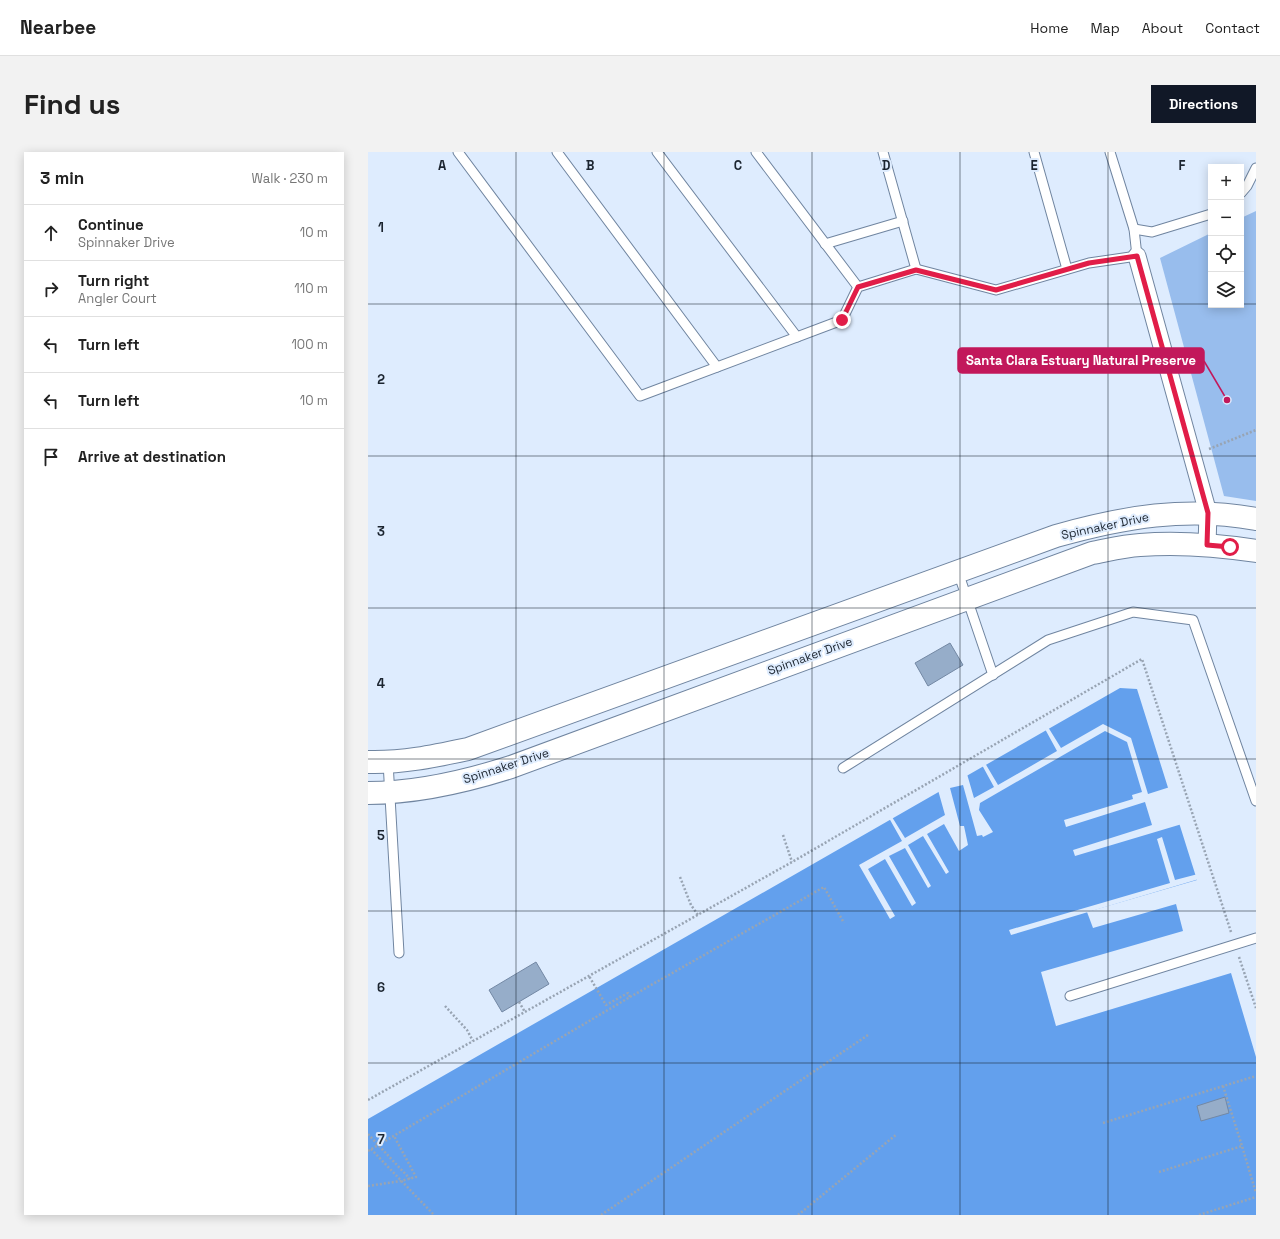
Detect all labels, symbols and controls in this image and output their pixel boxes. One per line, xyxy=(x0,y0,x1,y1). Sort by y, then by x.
text: Nearbee xyxy=(20,15,96,40)
text: Home xyxy=(1030,19,1068,37)
text: Map xyxy=(1090,19,1120,37)
text: About xyxy=(1142,19,1183,37)
text: Contact xyxy=(1205,19,1260,37)
button: Directions xyxy=(1151,85,1256,123)
text: Find us xyxy=(24,86,121,122)
text: A xyxy=(438,157,447,174)
text: B xyxy=(586,157,595,174)
text: C xyxy=(734,157,742,174)
text: D xyxy=(882,157,891,174)
text: E xyxy=(1030,157,1038,174)
text: F xyxy=(1179,157,1186,174)
map controls xyxy=(1208,164,1244,308)
button: + xyxy=(1208,164,1244,200)
text: 3 min xyxy=(40,167,84,189)
text: Walk · 230 m xyxy=(251,170,328,187)
button: − xyxy=(1208,200,1244,236)
text: Continue xyxy=(78,215,144,234)
text: 1 xyxy=(378,219,384,236)
icon: ahead xyxy=(40,222,62,244)
text: 10 m xyxy=(300,224,328,241)
text: Spinnaker Drive xyxy=(78,234,175,251)
button: locate xyxy=(1208,236,1244,272)
text: Turn right xyxy=(78,271,149,290)
button: layers xyxy=(1208,272,1244,308)
icon: right xyxy=(40,278,62,300)
text: 110 m xyxy=(294,280,328,297)
text: Angler Court xyxy=(78,290,157,307)
route end xyxy=(833,311,851,329)
icon: left xyxy=(40,334,62,356)
text: Turn left xyxy=(78,335,140,354)
text: 100 m xyxy=(291,336,328,353)
callout: Santa Clara Estuary Natural Preserve xyxy=(958,348,1204,373)
text: Santa Clara Estuary Natural Preserve xyxy=(966,352,1196,369)
text: 2 xyxy=(377,371,385,388)
icon: left xyxy=(40,390,62,412)
text: Turn left xyxy=(78,391,140,410)
text: 10 m xyxy=(300,392,328,409)
icon: arrive xyxy=(40,446,62,468)
text: Arrive at destination xyxy=(78,447,226,466)
street label: Spinnaker Drive xyxy=(1060,509,1150,543)
text: 3 xyxy=(377,523,385,540)
route start xyxy=(1221,538,1239,556)
street label: Spinnaker Drive xyxy=(765,633,855,679)
text: 4 xyxy=(377,675,385,692)
street label: Spinnaker Drive xyxy=(461,745,551,787)
text: 5 xyxy=(377,827,385,844)
text: 6 xyxy=(377,979,385,996)
text: 7 xyxy=(377,1131,385,1148)

